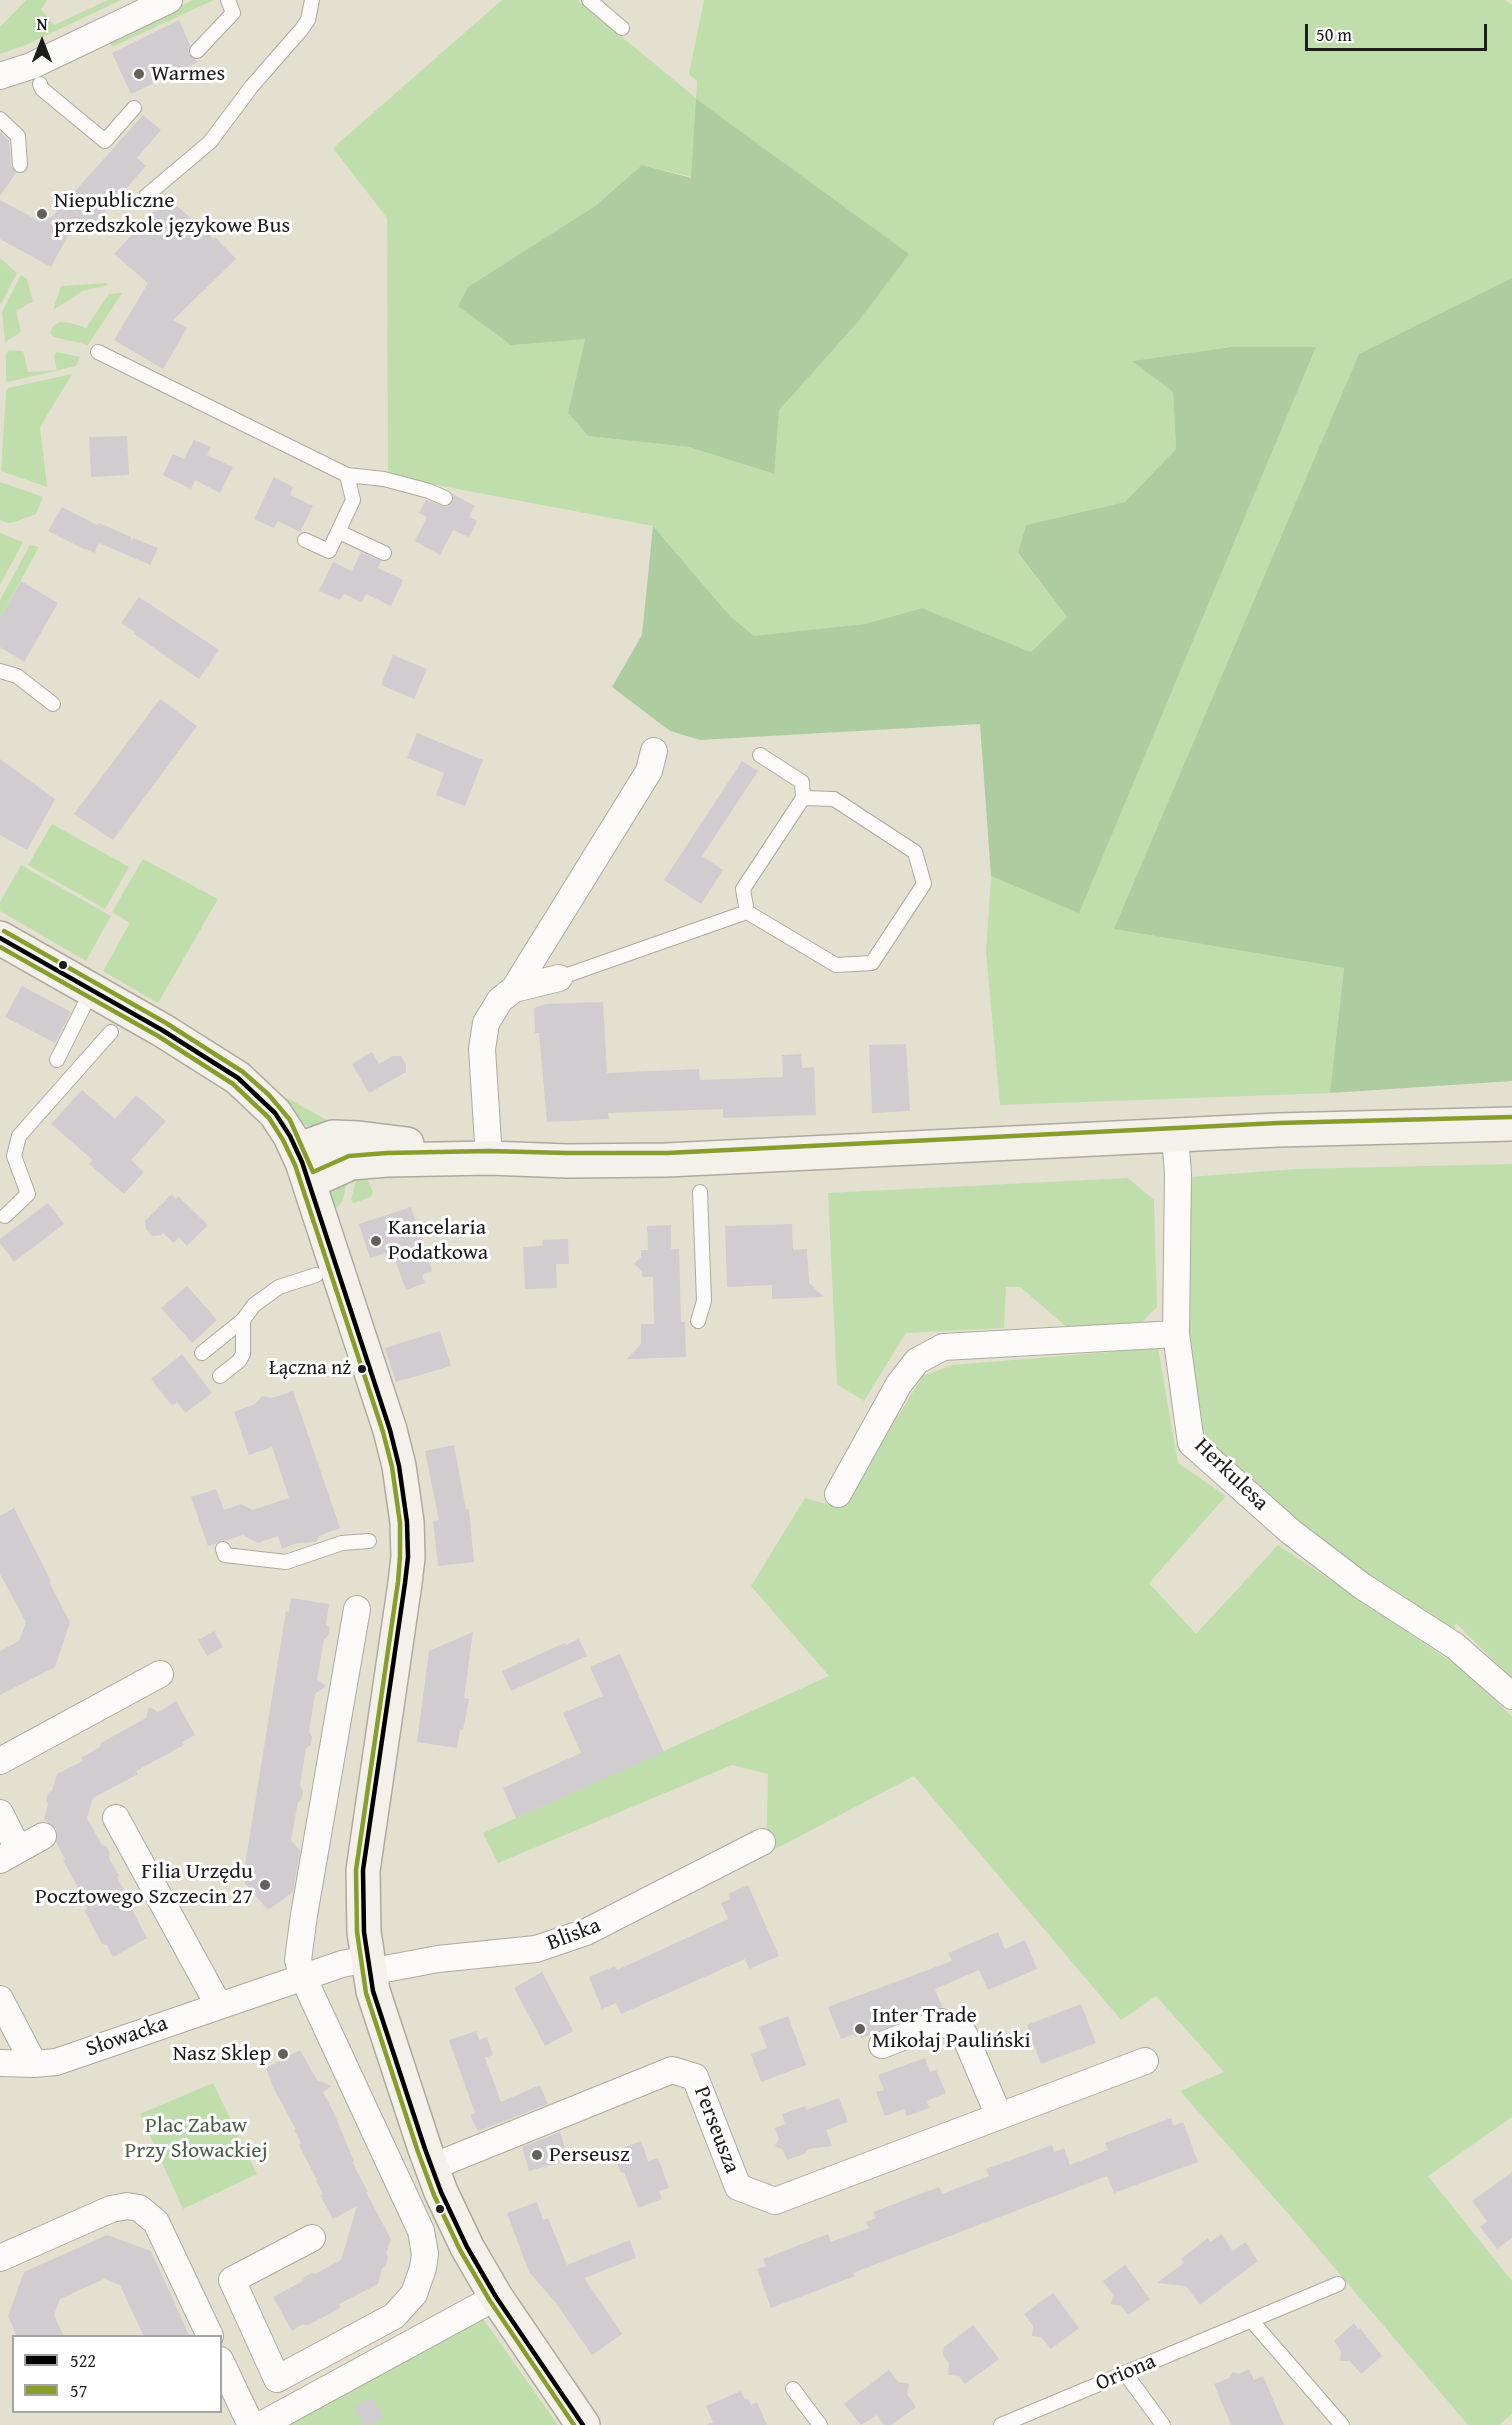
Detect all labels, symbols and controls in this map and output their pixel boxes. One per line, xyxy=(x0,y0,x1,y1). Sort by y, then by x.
north arrow xyxy=(12,12,72,72)
text: N xyxy=(37,12,47,36)
scale bar xyxy=(1308,12,1490,50)
text: 50 m xyxy=(1316,21,1352,48)
place label: Warmes xyxy=(151,61,225,87)
marker: Warmes xyxy=(132,67,146,81)
place label: Niepubliczne przedszkole językowe Bus xyxy=(54,188,290,240)
marker: Niepubliczne przedszkole językowe Bus xyxy=(35,207,49,221)
unlabelled marker xyxy=(57,959,69,971)
place label: Kancelaria Podatkowa xyxy=(388,1215,488,1266)
marker: Kancelaria Podatkowa xyxy=(369,1234,383,1248)
place label: Łączna nż xyxy=(269,1357,351,1381)
marker: Łączna nż xyxy=(356,1363,368,1375)
street label: Herkulesa xyxy=(1188,1433,1274,1517)
place label: Filia Urzędu Pocztowego Szczecin 27 xyxy=(35,1859,253,1910)
marker: Filia Urzędu Pocztowego Szczecin 27 xyxy=(258,1878,272,1892)
street label: Bliska xyxy=(544,1913,604,1957)
place label: Inter Trade Mikołaj Pauliński xyxy=(872,2003,1031,2054)
street label: Słowacka xyxy=(83,2011,171,2063)
marker: Inter Trade Mikołaj Pauliński xyxy=(853,2022,867,2036)
place label: Nasz Sklep xyxy=(173,2041,271,2067)
marker: Nasz Sklep xyxy=(276,2047,290,2061)
street label: Perseusza xyxy=(687,2083,745,2177)
park label: Plac Zabaw Przy Słowackiej xyxy=(124,2113,268,2164)
place label: Perseusz xyxy=(549,2142,630,2168)
marker: Perseusz xyxy=(530,2148,544,2162)
unlabelled marker xyxy=(434,2203,446,2215)
legend xyxy=(12,2335,222,2413)
text: 522 xyxy=(70,2347,96,2374)
street label: Oriona xyxy=(1092,2349,1160,2397)
text: 57 xyxy=(70,2377,87,2404)

